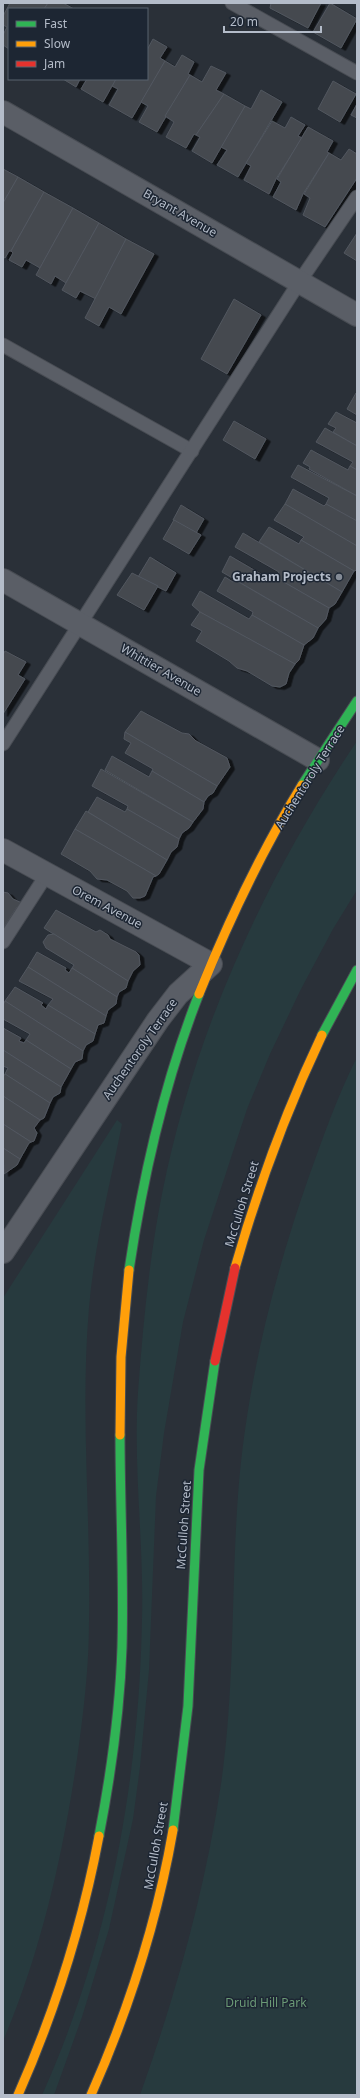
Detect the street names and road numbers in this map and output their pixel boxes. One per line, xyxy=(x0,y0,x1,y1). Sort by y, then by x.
street label: Bryant Avenue xyxy=(140,185,220,241)
street label: Whittier Avenue xyxy=(118,640,205,700)
street label: Auchentoroly Terrace xyxy=(271,721,349,832)
street label: Orem Avenue xyxy=(69,881,146,932)
street label: Auchentoroly Terrace xyxy=(98,995,181,1103)
street label: McCulloh Street xyxy=(220,1158,263,1249)
street label: McCulloh Street xyxy=(172,1479,195,1570)
street label: McCulloh Street xyxy=(139,1800,172,1891)

